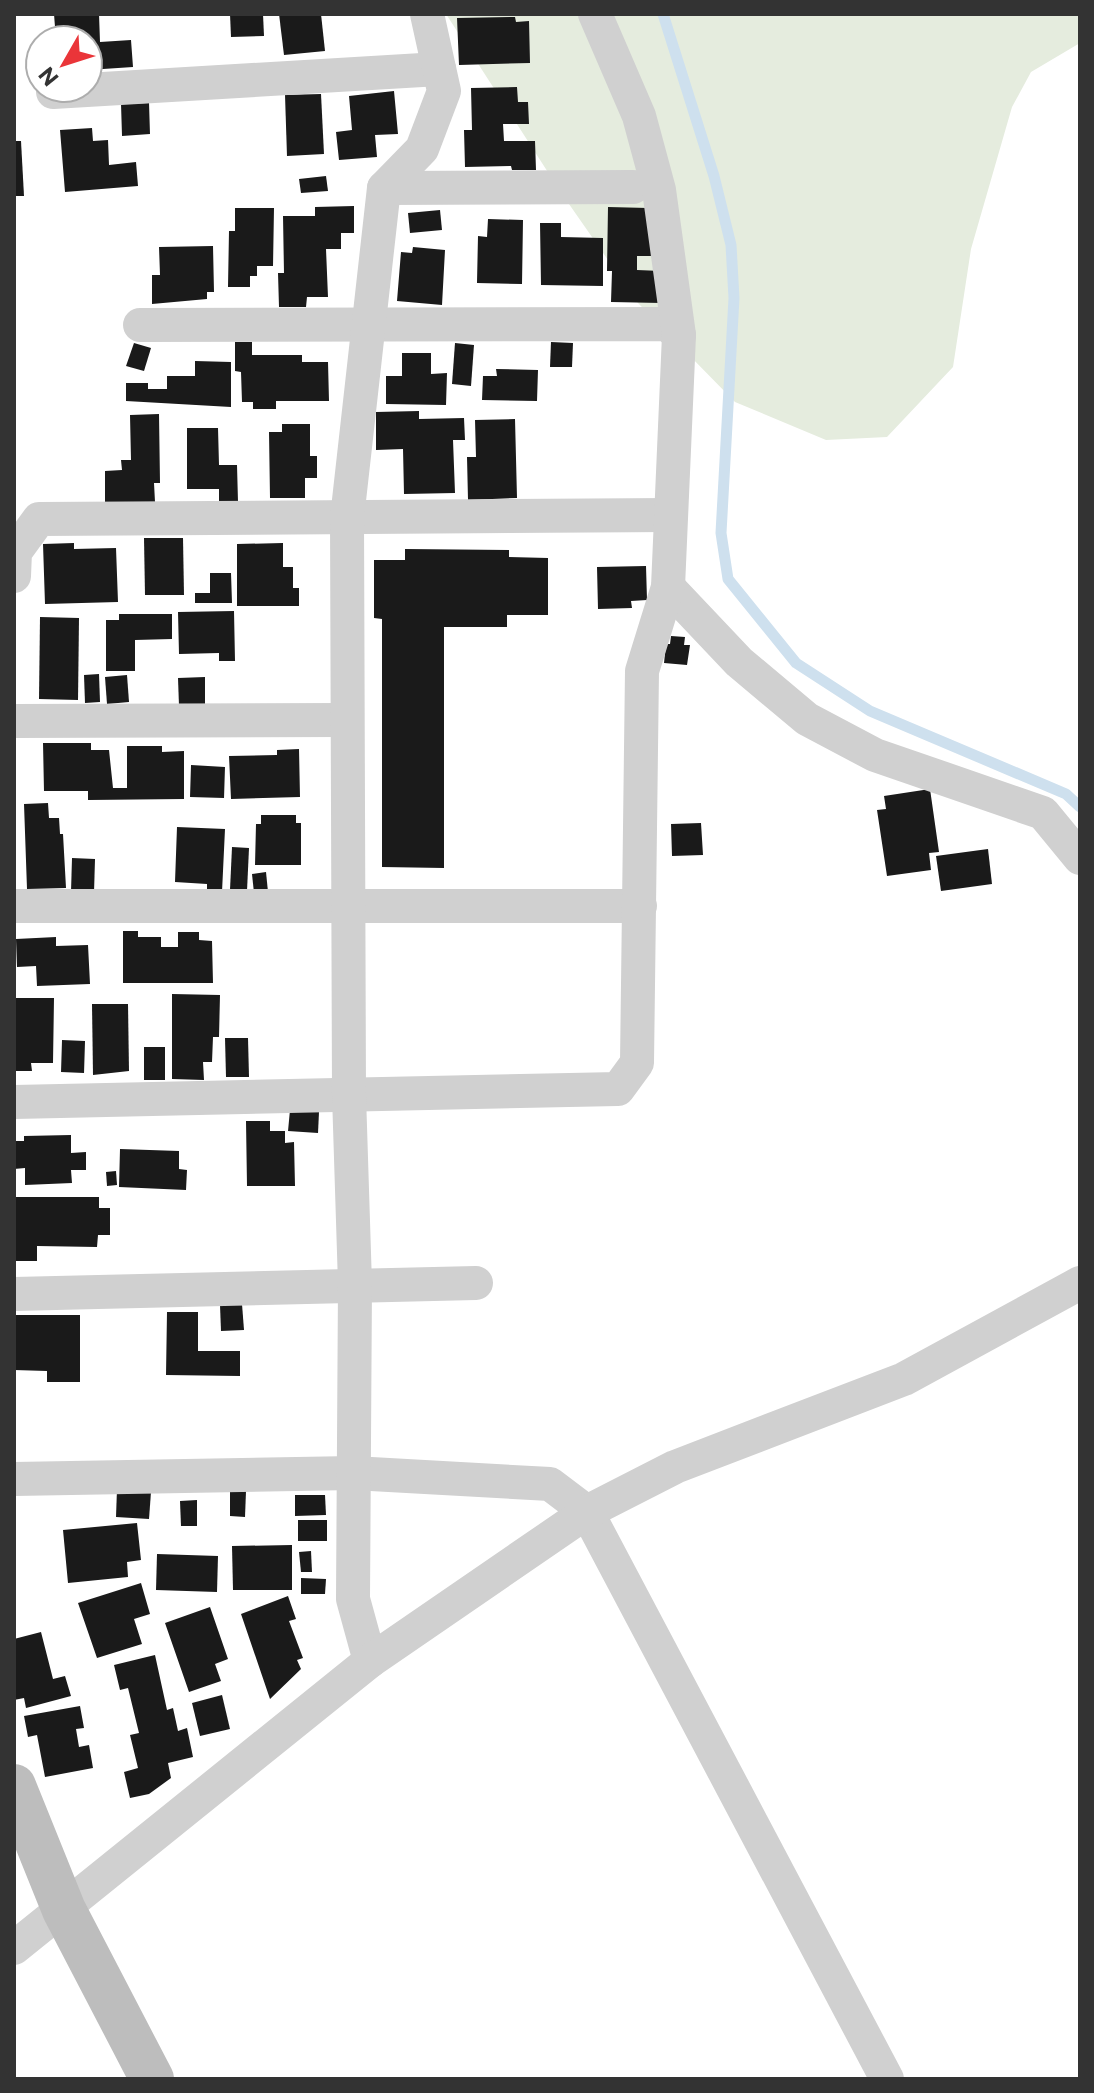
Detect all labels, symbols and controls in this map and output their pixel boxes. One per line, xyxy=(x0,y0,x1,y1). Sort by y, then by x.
north arrow xyxy=(24,24,104,104)
text: N xyxy=(32,62,64,92)

